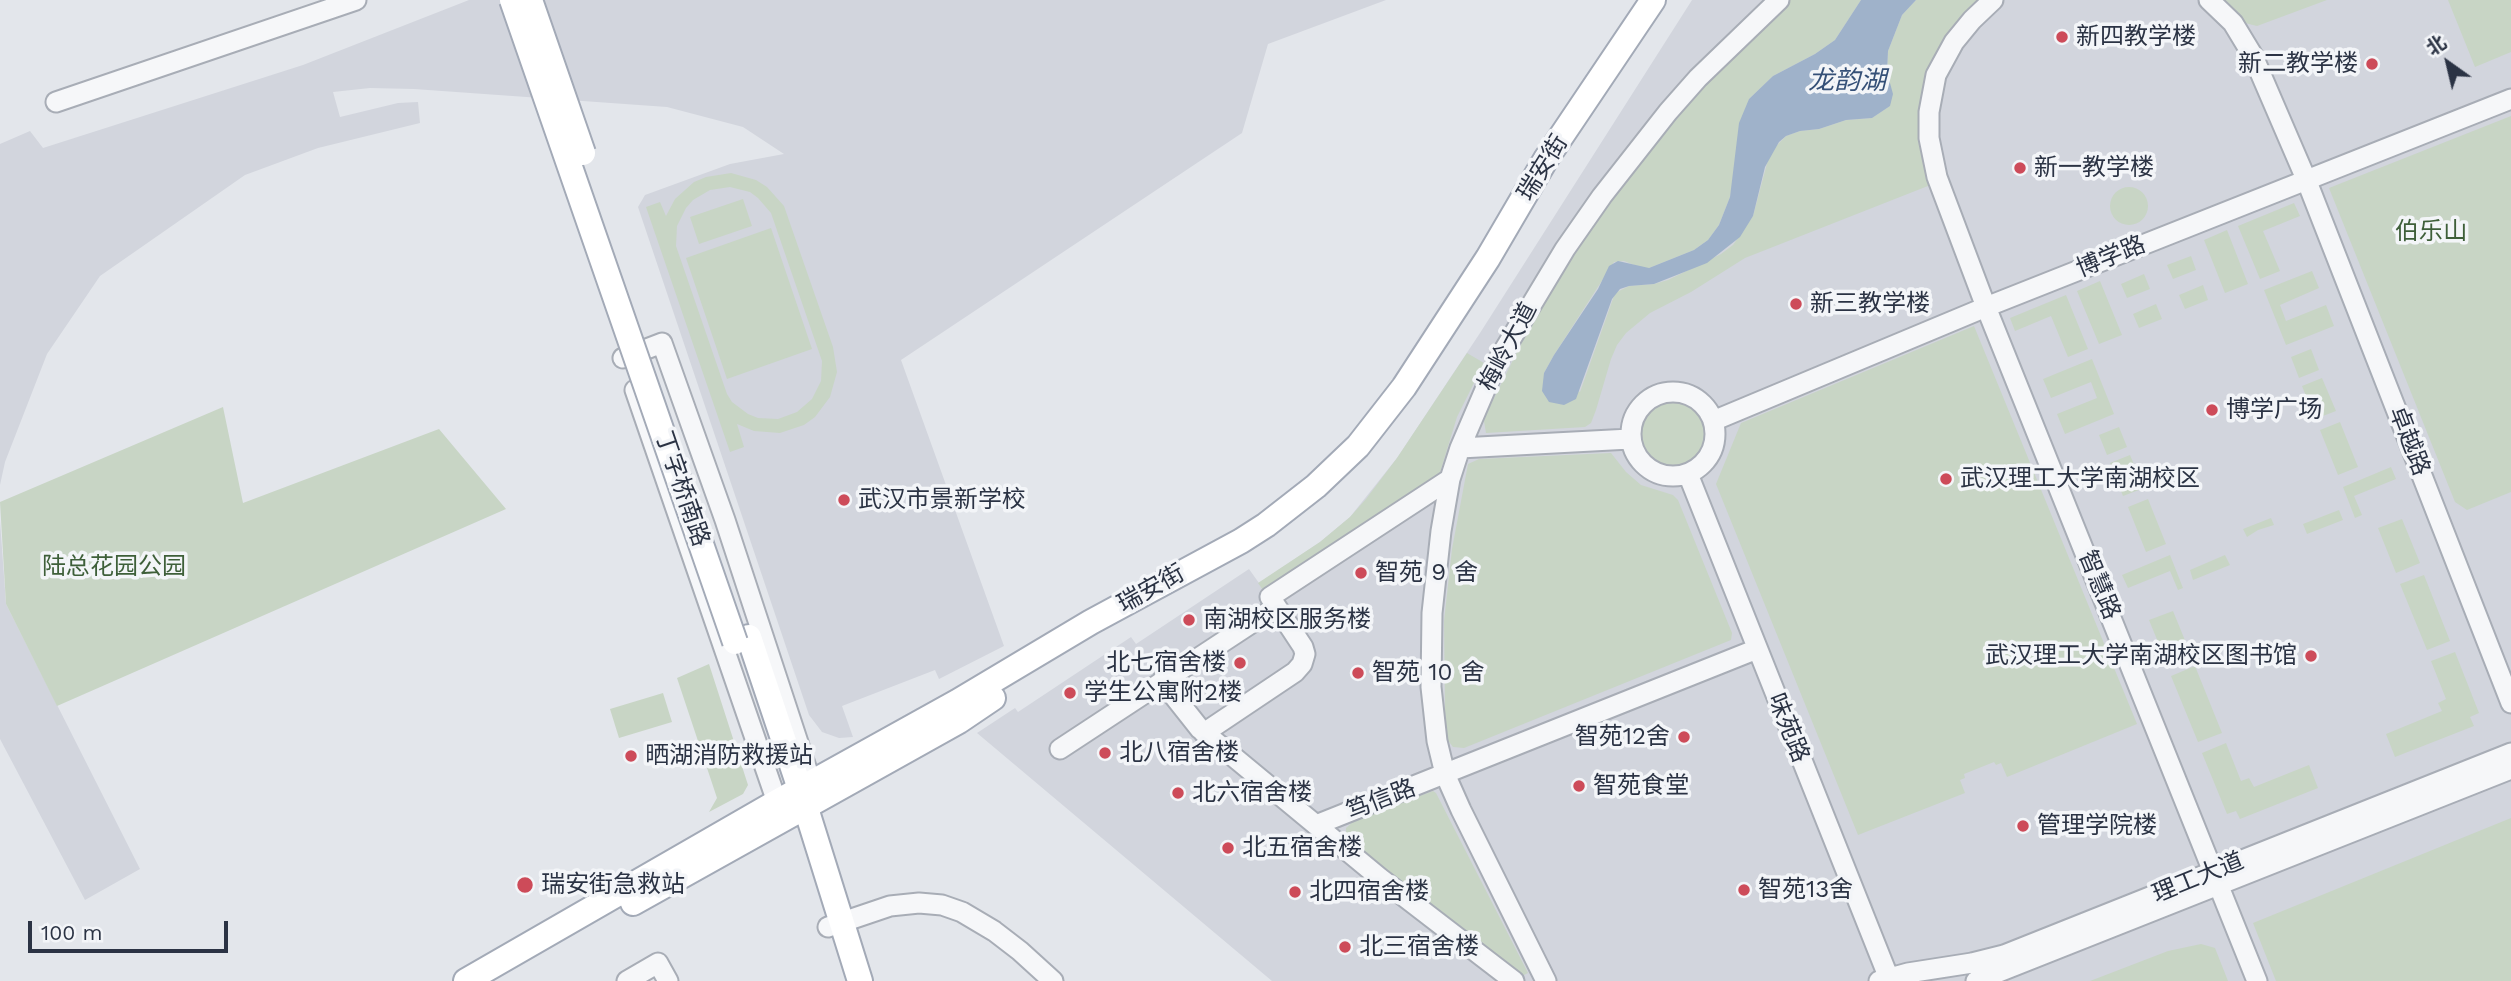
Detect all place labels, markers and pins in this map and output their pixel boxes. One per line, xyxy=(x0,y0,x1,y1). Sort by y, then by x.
place label: 新四教学楼 xyxy=(2076,23,2196,51)
marker: 新四教学楼 xyxy=(2054,29,2070,45)
place label: 新二教学楼 xyxy=(2238,50,2358,78)
marker: 新二教学楼 xyxy=(2364,56,2380,72)
place label: 新一教学楼 xyxy=(2034,154,2154,182)
marker: 新一教学楼 xyxy=(2012,160,2028,176)
place label: 新三教学楼 xyxy=(1810,290,1930,318)
marker: 新三教学楼 xyxy=(1788,296,1804,312)
place label: 博学广场 xyxy=(2226,396,2322,424)
marker: 博学广场 xyxy=(2204,402,2220,418)
place label: 武汉理工大学南湖校区 xyxy=(1960,465,2200,493)
marker: 武汉理工大学南湖校区 xyxy=(1938,471,1954,487)
place label: 武汉市景新学校 xyxy=(858,486,1026,514)
marker: 武汉市景新学校 xyxy=(836,492,852,508)
place label: 智苑 9 舍 xyxy=(1375,559,1478,587)
marker: 智苑 9 舍 xyxy=(1353,565,1369,581)
place label: 南湖校区服务楼 xyxy=(1203,606,1371,634)
marker: 南湖校区服务楼 xyxy=(1181,612,1197,628)
place label: 武汉理工大学南湖校区图书馆 xyxy=(1985,642,2297,670)
marker: 武汉理工大学南湖校区图书馆 xyxy=(2303,648,2319,664)
place label: 北七宿舍楼 xyxy=(1106,649,1226,677)
marker: 北七宿舍楼 xyxy=(1232,655,1248,671)
place label: 智苑 10 舍 xyxy=(1372,659,1485,687)
marker: 智苑 10 舍 xyxy=(1350,665,1366,681)
place label: 学生公寓附2楼 xyxy=(1084,679,1242,707)
marker: 学生公寓附2楼 xyxy=(1062,685,1078,701)
place label: 智苑12舍 xyxy=(1575,723,1670,751)
marker: 智苑12舍 xyxy=(1676,729,1692,745)
place label: 北八宿舍楼 xyxy=(1119,739,1239,767)
place label: 晒湖消防救援站 xyxy=(645,742,813,770)
marker: 北八宿舍楼 xyxy=(1097,745,1113,761)
marker: 晒湖消防救援站 xyxy=(623,748,639,764)
place label: 智苑食堂 xyxy=(1593,772,1689,800)
marker: 智苑食堂 xyxy=(1571,778,1587,794)
place label: 北六宿舍楼 xyxy=(1192,779,1312,807)
marker: 北六宿舍楼 xyxy=(1170,785,1186,801)
place label: 管理学院楼 xyxy=(2037,812,2157,840)
marker: 管理学院楼 xyxy=(2015,818,2031,834)
place label: 北五宿舍楼 xyxy=(1242,834,1362,862)
marker: 北五宿舍楼 xyxy=(1220,840,1236,856)
place label: 瑞安街急救站 xyxy=(541,871,685,899)
marker: 瑞安街急救站 xyxy=(515,875,535,895)
place label: 智苑13舍 xyxy=(1758,876,1853,904)
place label: 北四宿舍楼 xyxy=(1309,878,1429,906)
marker: 智苑13舍 xyxy=(1736,882,1752,898)
marker: 北四宿舍楼 xyxy=(1287,884,1303,900)
place label: 北三宿舍楼 xyxy=(1359,933,1479,961)
marker: 北三宿舍楼 xyxy=(1337,939,1353,955)

